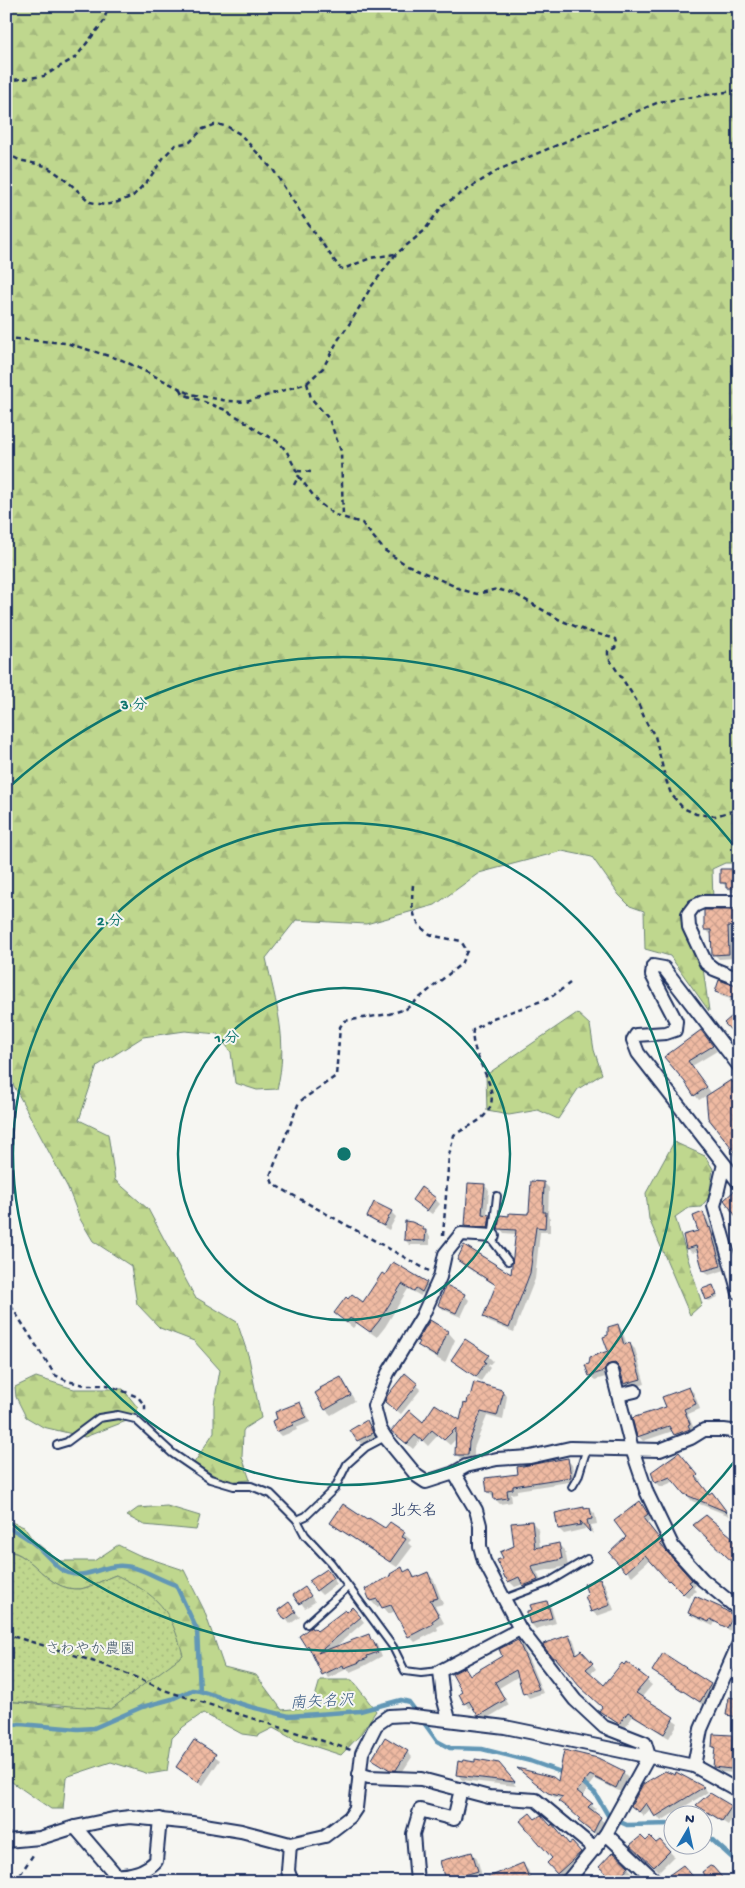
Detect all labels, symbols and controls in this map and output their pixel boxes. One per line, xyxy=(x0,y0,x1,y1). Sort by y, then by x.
text: 3 分 xyxy=(120,697,147,715)
text: 2 分 xyxy=(97,913,123,931)
text: 1 分 xyxy=(214,1030,239,1048)
centre of rings xyxy=(335,1145,353,1163)
district label: 北矢名 xyxy=(390,1502,438,1522)
park label: さわやか農園 xyxy=(45,1640,135,1659)
water label: 南矢名沢 xyxy=(290,1690,356,1715)
north arrow xyxy=(662,1806,712,1856)
text: N xyxy=(684,1811,695,1829)

